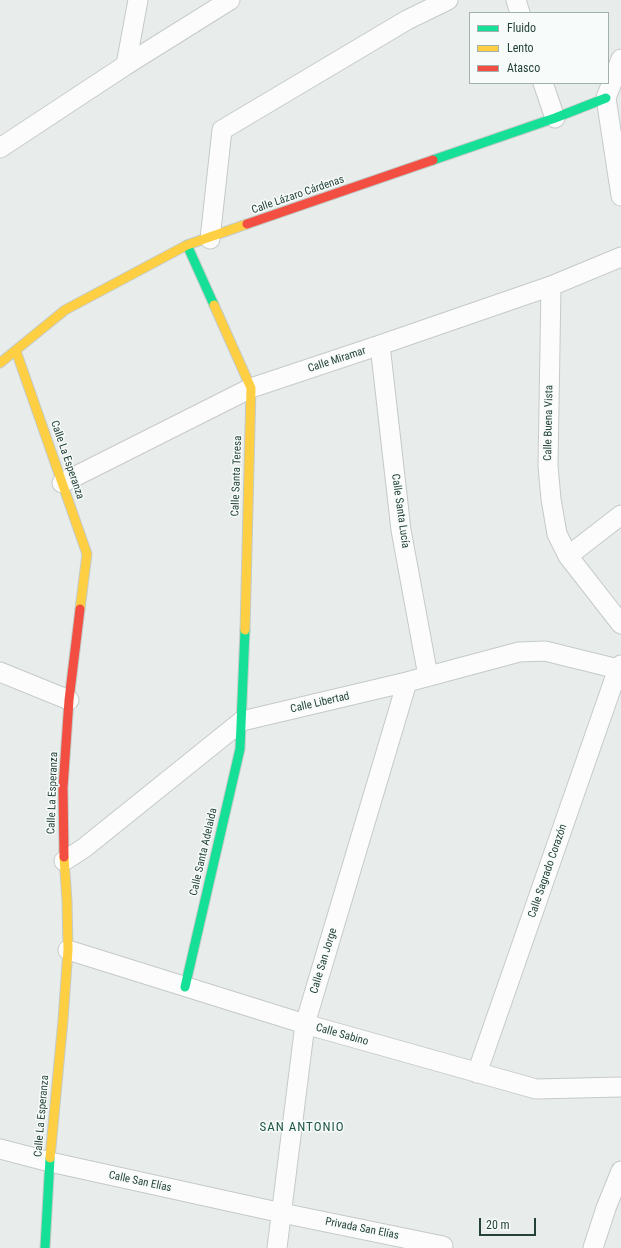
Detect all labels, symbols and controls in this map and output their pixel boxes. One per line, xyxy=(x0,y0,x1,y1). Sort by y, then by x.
legend xyxy=(469,12,609,84)
text: Fluido xyxy=(507,21,536,35)
text: Lento xyxy=(507,41,534,55)
text: Atasco xyxy=(507,61,540,75)
street label: Calle Lázaro Cárdenas xyxy=(250,173,346,217)
street label: Calle Miramar xyxy=(306,344,368,376)
street label: Calle Buena Vista xyxy=(542,385,556,461)
street label: Calle La Esperanza xyxy=(47,419,87,501)
street label: Calle Santa Teresa xyxy=(229,435,245,517)
street label: Calle Santa Lucía xyxy=(388,473,412,549)
street label: Calle Libertad xyxy=(289,690,351,716)
street label: Calle La Esperanza xyxy=(45,752,61,834)
street label: Calle Santa Adelaida xyxy=(187,807,221,897)
street label: Calle Sagrado Corazón xyxy=(526,822,570,920)
street label: Calle San Jorge xyxy=(308,927,340,995)
street label: Calle Sabino xyxy=(314,1021,370,1049)
street label: Calle La Esperanza xyxy=(32,1075,52,1157)
district label: SAN ANTONIO xyxy=(259,1120,345,1136)
street label: Calle San Elías xyxy=(107,1169,173,1195)
scale bar xyxy=(481,1210,538,1236)
street label: Privada San Elías xyxy=(324,1215,400,1243)
text: 20 m xyxy=(486,1218,510,1232)

